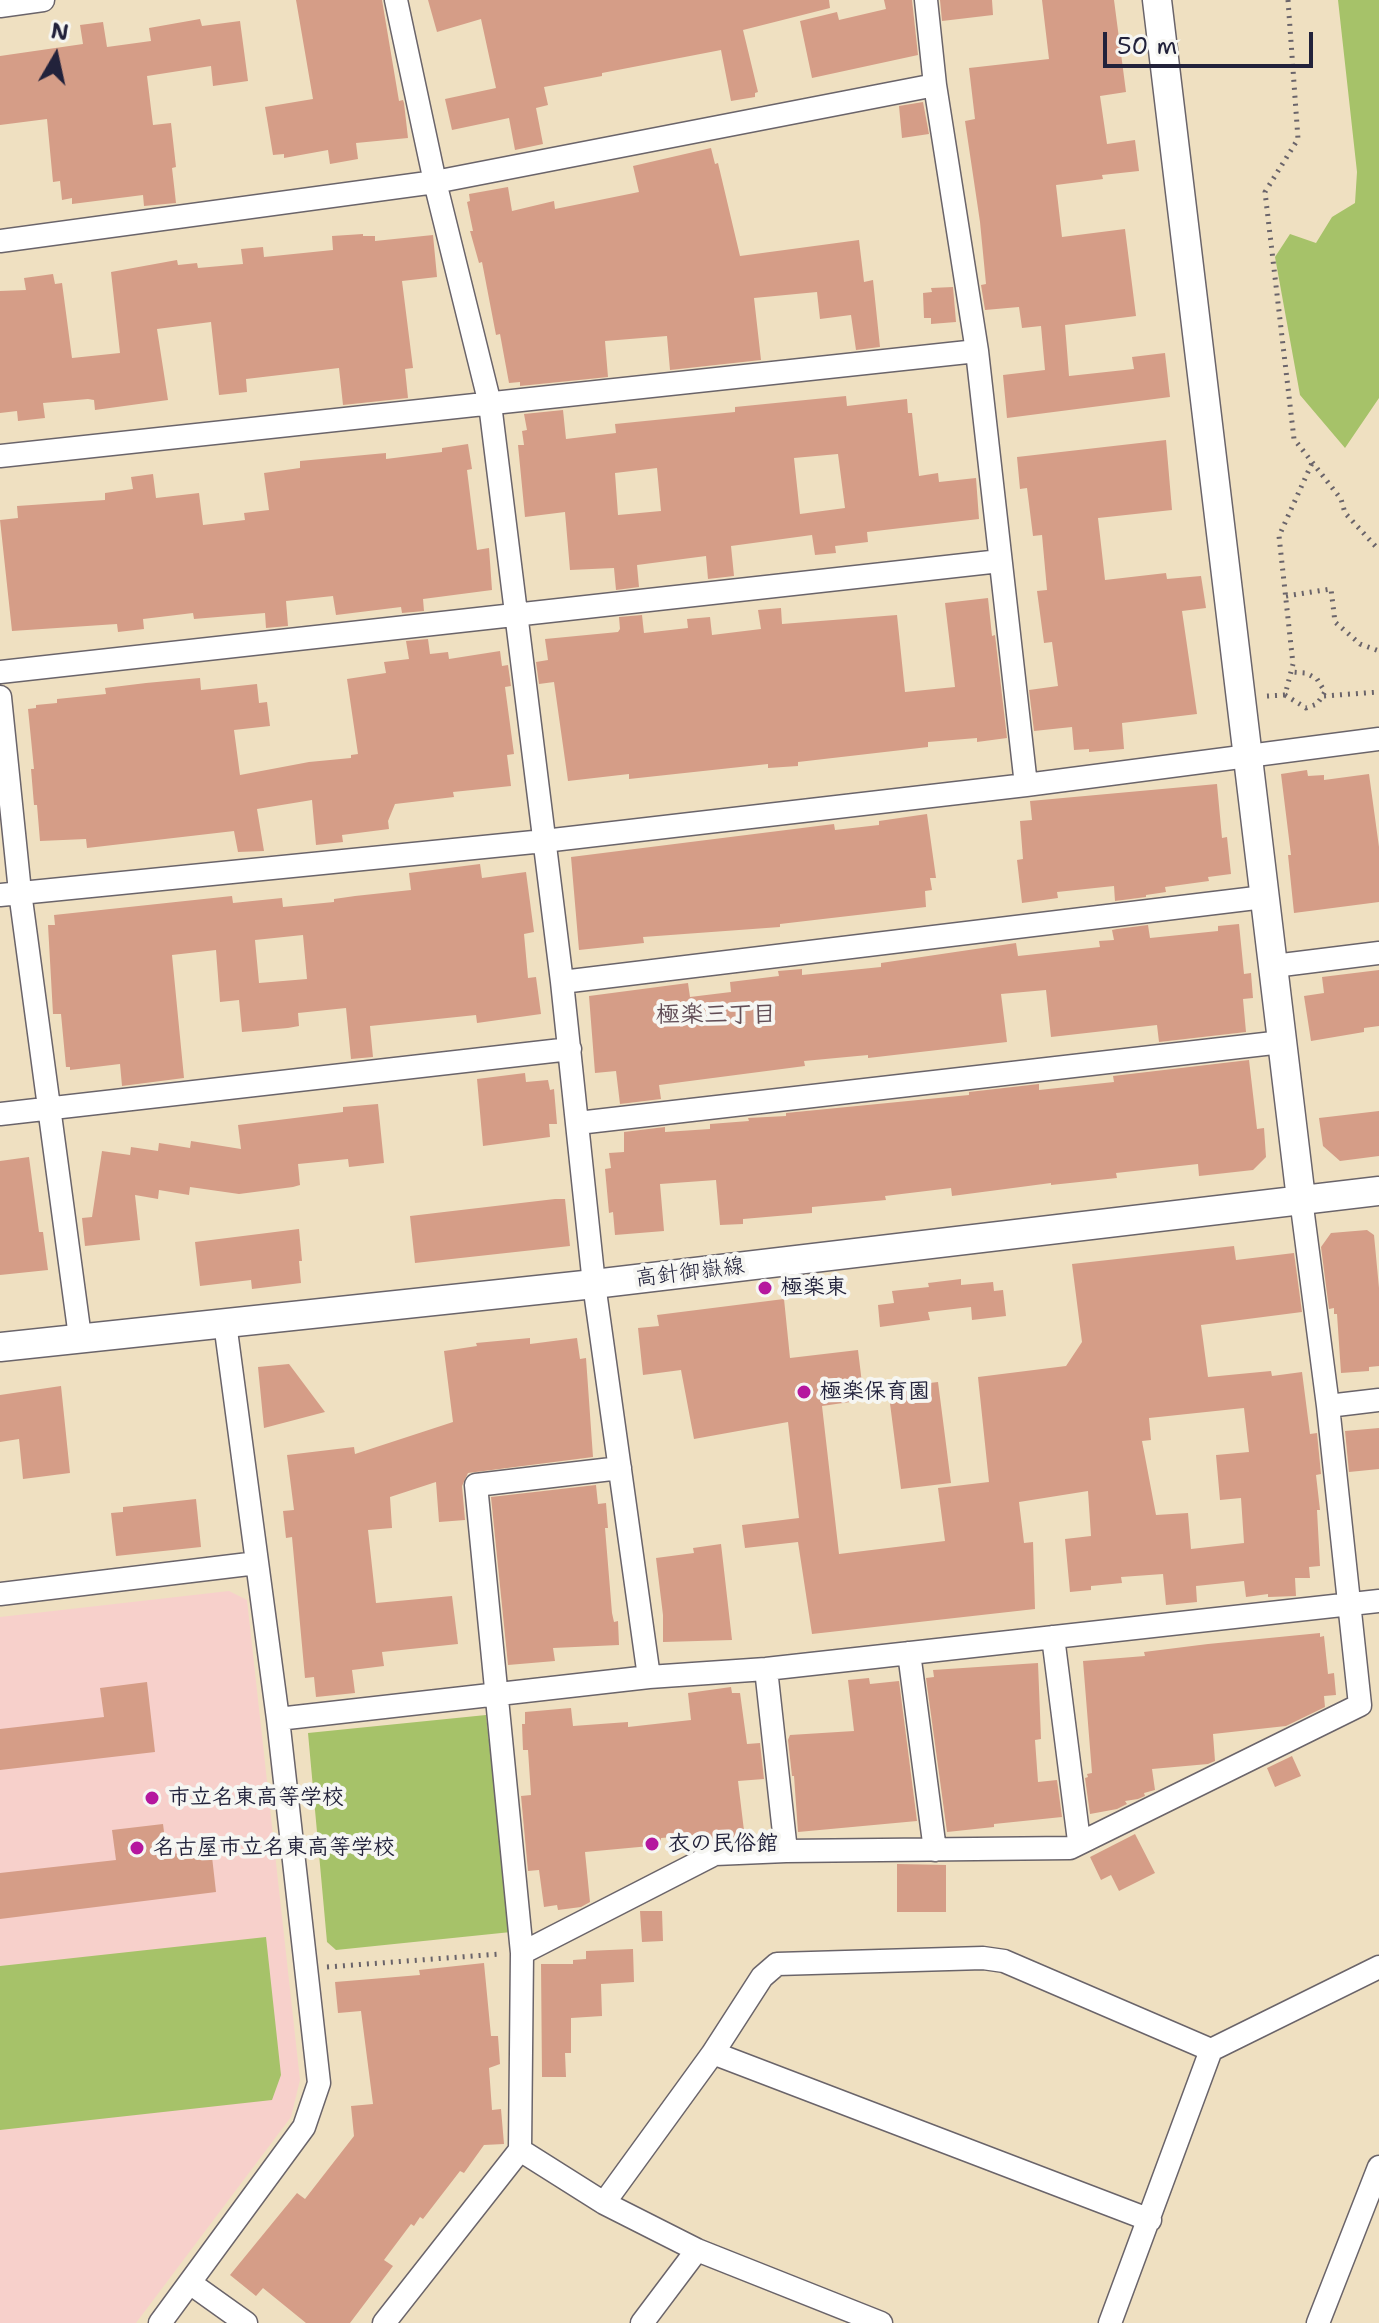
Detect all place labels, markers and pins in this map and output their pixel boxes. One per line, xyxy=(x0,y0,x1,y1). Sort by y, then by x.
place label: 極楽東 xyxy=(781,1275,847,1301)
marker: 極楽東 xyxy=(756,1279,774,1297)
place label: 極楽保育園 xyxy=(820,1379,930,1405)
marker: 極楽保育園 xyxy=(795,1383,813,1401)
place label: 市立名東高等学校 xyxy=(168,1785,344,1811)
marker: 市立名東高等学校 xyxy=(143,1789,161,1807)
place label: 衣の民俗館 xyxy=(668,1831,778,1857)
place label: 名古屋市立名東高等学校 xyxy=(153,1835,395,1861)
marker: 衣の民俗館 xyxy=(643,1835,661,1853)
marker: 名古屋市立名東高等学校 xyxy=(128,1839,146,1857)

